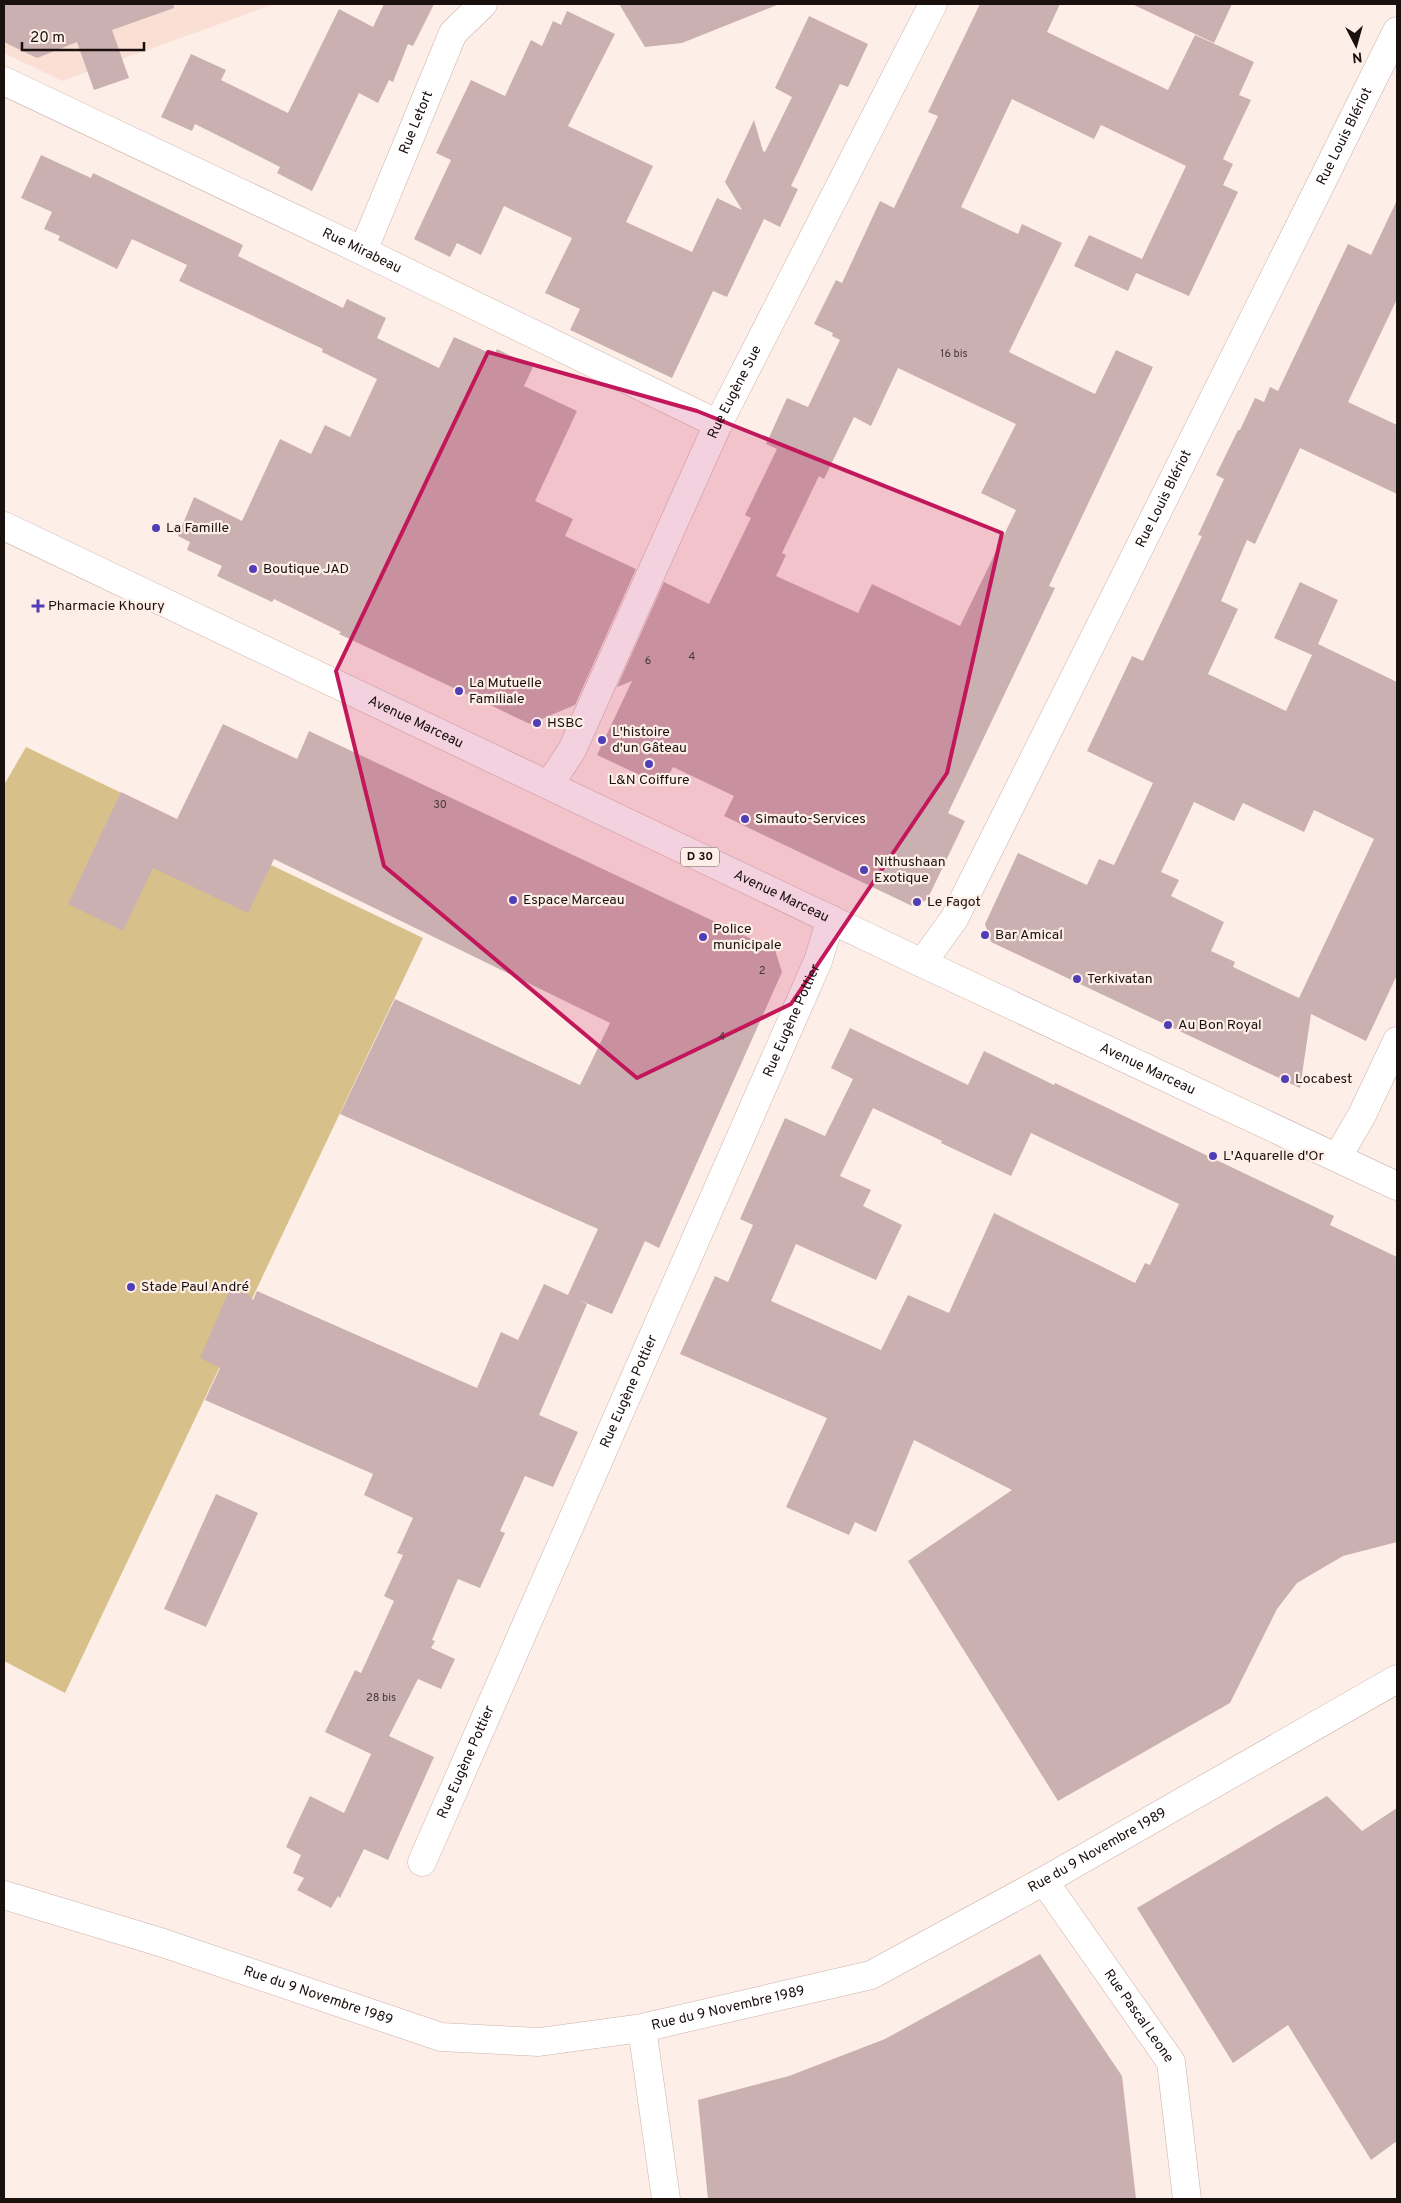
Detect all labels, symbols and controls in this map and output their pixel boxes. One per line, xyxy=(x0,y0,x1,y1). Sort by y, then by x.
scale bar xyxy=(22,20,145,52)
north arrow xyxy=(1331,20,1381,70)
text: 20 m xyxy=(30,29,65,48)
text: N xyxy=(1351,47,1363,65)
street label: Rue Louis Blériot xyxy=(1313,85,1376,188)
street label: Rue Letort xyxy=(395,88,437,157)
street label: Rue Mirabeau xyxy=(319,224,404,277)
street label: Rue Eugène Sue xyxy=(704,343,765,441)
house number: 16 bis xyxy=(940,347,968,361)
street label: Rue Louis Blériot xyxy=(1132,447,1195,550)
place label: La Famille xyxy=(166,520,229,537)
marker: La Famille xyxy=(150,522,162,534)
place label: Boutique JAD xyxy=(263,561,349,578)
marker: Boutique JAD xyxy=(247,563,259,575)
place label: Pharmacie Khoury xyxy=(48,598,165,615)
marker: Pharmacie Khoury xyxy=(32,600,44,612)
house number: 4 xyxy=(689,650,696,664)
house number: 6 xyxy=(645,654,651,668)
place label: La Mutuelle Familiale xyxy=(469,675,542,708)
marker: La Mutuelle Familiale xyxy=(453,685,465,697)
street label: Avenue Marceau xyxy=(365,692,466,752)
place label: HSBC xyxy=(547,715,583,732)
marker: HSBC xyxy=(531,717,543,729)
place label: L'histoire d'un Gâteau xyxy=(612,724,687,757)
marker: L'histoire d'un Gâteau xyxy=(596,734,608,746)
marker: L&N Coiffure xyxy=(643,758,655,770)
place label: L&N Coiffure xyxy=(608,772,690,789)
house number: 30 xyxy=(433,798,447,812)
place label: Simauto-Services xyxy=(755,811,866,828)
marker: Simauto-Services xyxy=(739,813,751,825)
road number: D 30 xyxy=(681,848,719,866)
place label: Nithushaan Exotique xyxy=(874,854,946,887)
marker: Nithushaan Exotique xyxy=(858,864,870,876)
street label: Avenue Marceau xyxy=(731,866,832,926)
place label: Espace Marceau xyxy=(523,892,625,909)
marker: Espace Marceau xyxy=(507,894,519,906)
place label: Le Fagot xyxy=(927,894,981,911)
marker: Le Fagot xyxy=(911,896,923,908)
place label: Police municipale xyxy=(713,921,782,954)
place label: Bar Amical xyxy=(995,927,1063,944)
marker: Bar Amical xyxy=(979,929,991,941)
marker: Police municipale xyxy=(697,931,709,943)
street label: Rue Eugène Pottier xyxy=(759,961,824,1080)
house number: 2 xyxy=(759,964,765,978)
place label: Terkivatan xyxy=(1087,971,1153,988)
marker: Terkivatan xyxy=(1071,973,1083,985)
place label: Au Bon Royal xyxy=(1178,1017,1262,1034)
marker: Au Bon Royal xyxy=(1162,1019,1174,1031)
house number: 4 xyxy=(719,1030,726,1044)
street label: Avenue Marceau xyxy=(1097,1039,1198,1099)
place label: Locabest xyxy=(1295,1071,1352,1088)
marker: Locabest xyxy=(1279,1073,1291,1085)
place label: L'Aquarelle d'Or xyxy=(1223,1148,1325,1165)
marker: L'Aquarelle d'Or xyxy=(1207,1150,1219,1162)
place label: Stade Paul André xyxy=(141,1279,249,1296)
marker: Stade Paul André xyxy=(125,1281,137,1293)
street label: Rue Eugène Pottier xyxy=(597,1332,661,1451)
house number: 28 bis xyxy=(366,1691,396,1705)
street label: Rue Eugène Pottier xyxy=(434,1703,498,1821)
street label: Rue du 9 Novembre 1989 xyxy=(1025,1804,1170,1897)
street label: Rue du 9 Novembre 1989 xyxy=(241,1962,395,2029)
street label: Rue Pascal Leone xyxy=(1100,1966,1177,2066)
street label: Rue du 9 Novembre 1989 xyxy=(650,1982,806,2034)

